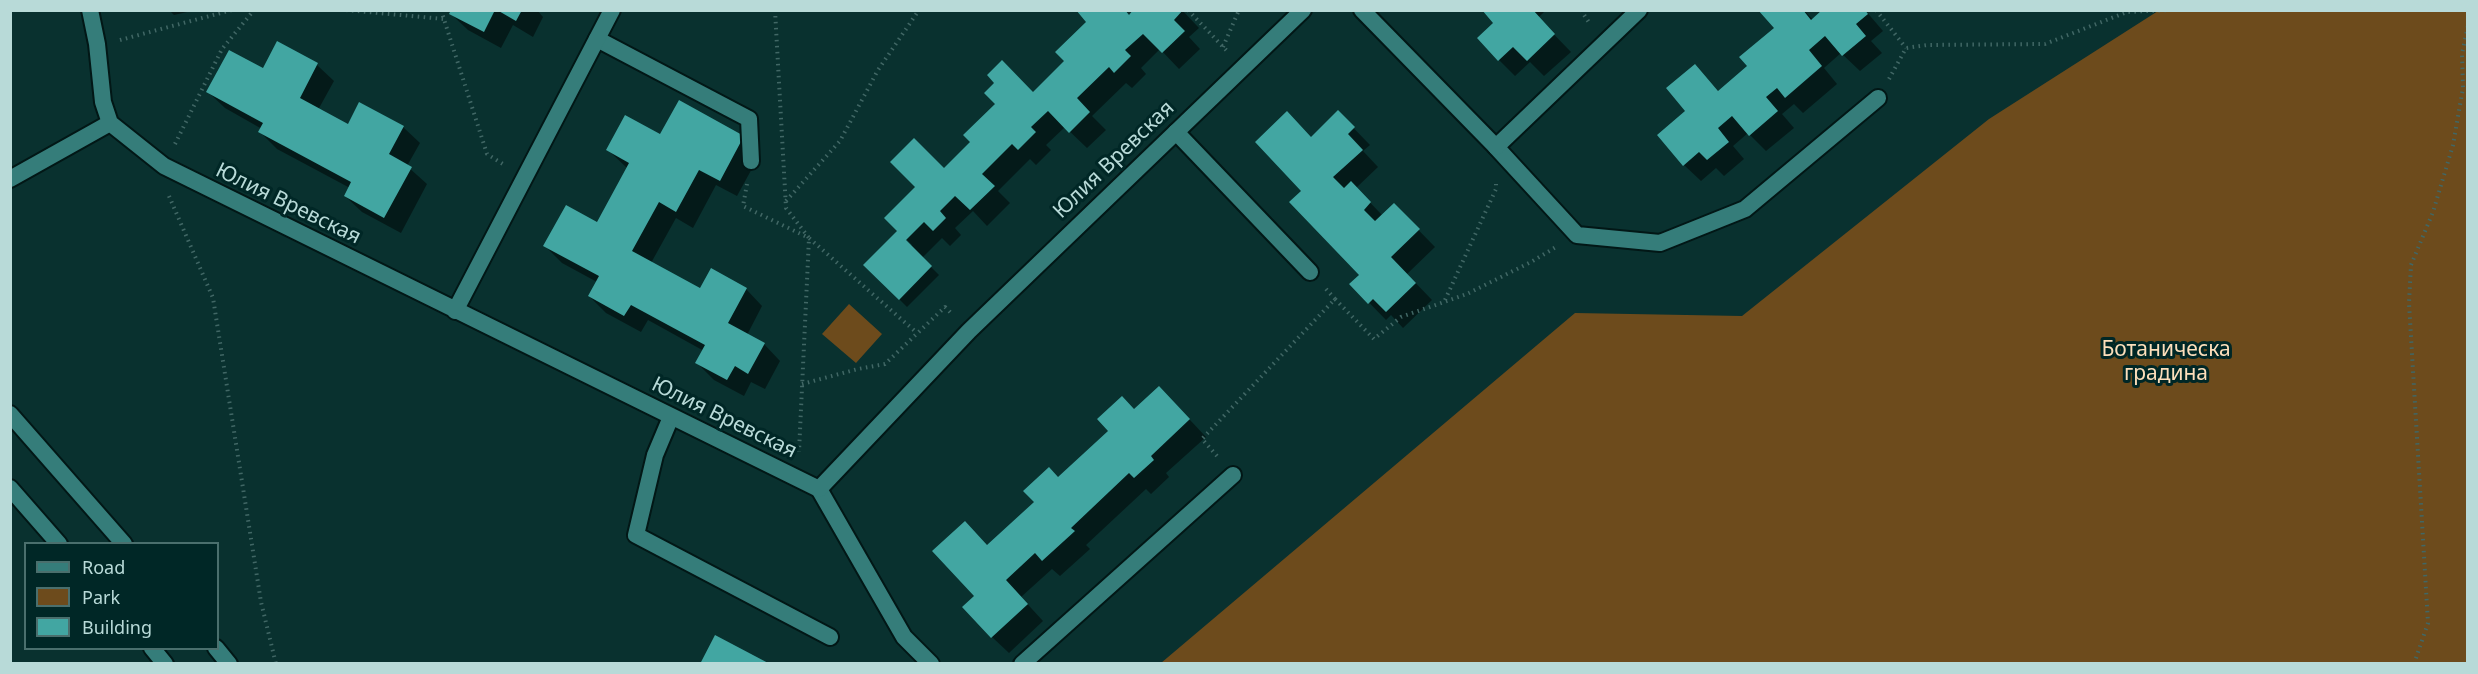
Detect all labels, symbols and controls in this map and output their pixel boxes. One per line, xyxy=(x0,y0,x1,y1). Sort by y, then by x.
street label: Юлия Вревская xyxy=(1048,96,1180,224)
street label: Юлия Вревская xyxy=(211,158,365,250)
park label: Ботаническа градина xyxy=(2101,337,2231,387)
street label: Юлия Вревская xyxy=(647,372,801,464)
legend xyxy=(24,542,219,650)
text: Road xyxy=(82,555,125,579)
text: Park xyxy=(82,585,120,609)
text: Building xyxy=(82,615,152,639)

